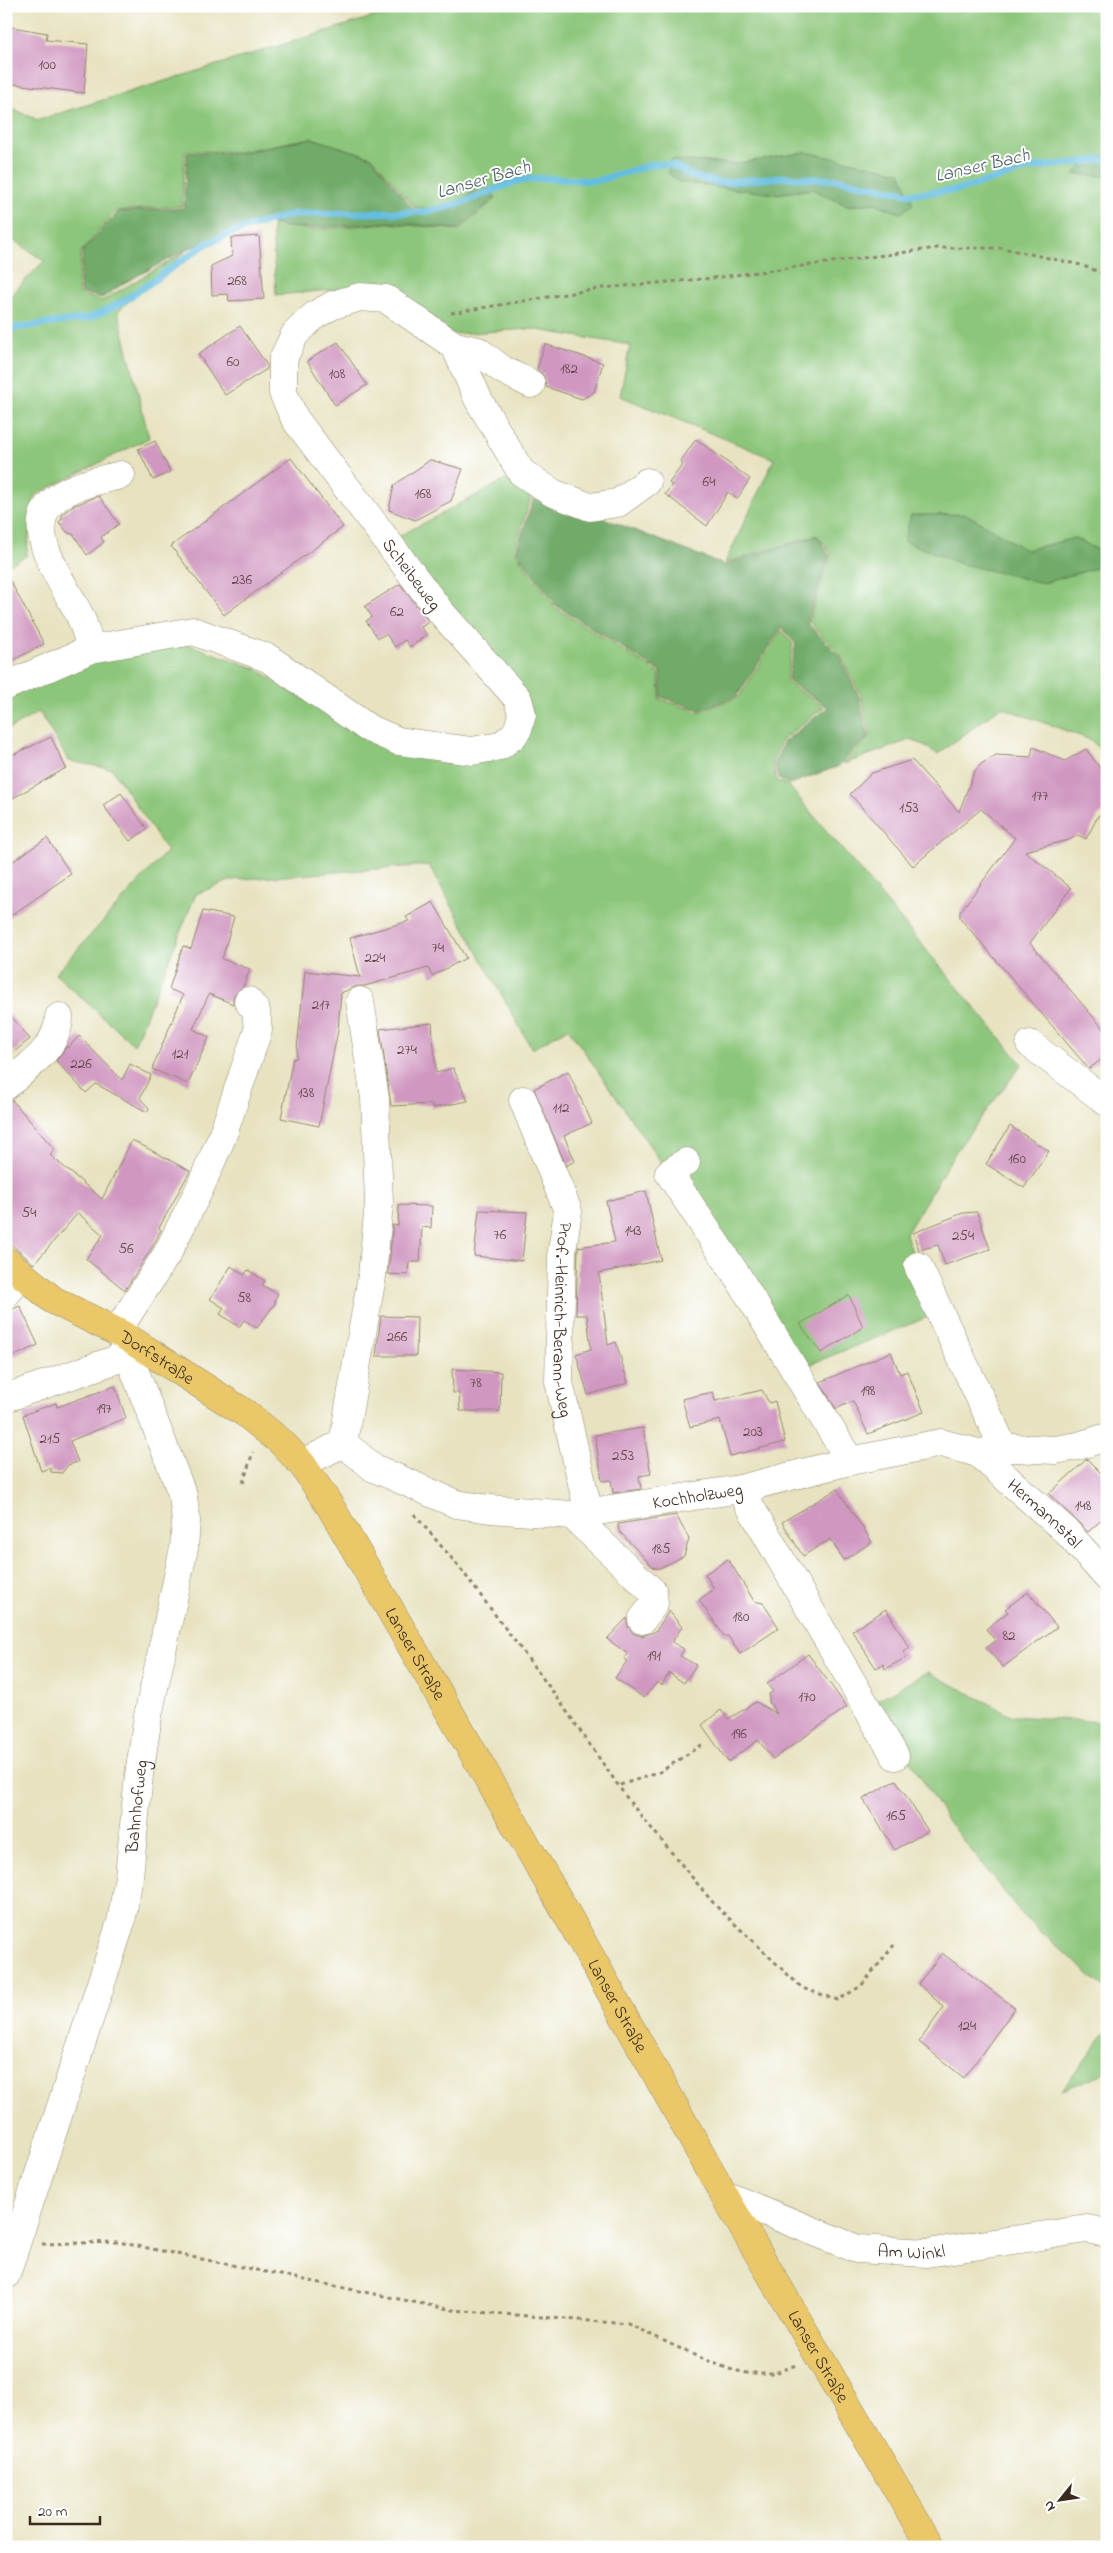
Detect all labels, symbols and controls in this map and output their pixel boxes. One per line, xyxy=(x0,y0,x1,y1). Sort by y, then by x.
house number: 100 xyxy=(38,54,56,76)
water label: Lanser Bach xyxy=(933,142,1033,190)
water label: Lanser Bach xyxy=(434,154,534,207)
house number: 268 xyxy=(227,270,247,292)
house number: 60 xyxy=(226,351,240,373)
house number: 182 xyxy=(560,358,578,380)
house number: 108 xyxy=(329,363,346,385)
house number: 64 xyxy=(703,471,715,493)
house number: 168 xyxy=(415,483,432,505)
street label: Scheibeweg xyxy=(374,533,446,618)
house number: 236 xyxy=(232,569,253,591)
house number: 62 xyxy=(390,601,405,623)
house number: 177 xyxy=(1031,785,1049,807)
house number: 153 xyxy=(899,797,919,819)
house number: 74 xyxy=(432,937,444,959)
house number: 224 xyxy=(364,947,386,969)
house number: 217 xyxy=(312,994,330,1016)
house number: 274 xyxy=(397,1039,417,1061)
house number: 121 xyxy=(172,1043,189,1065)
house number: 226 xyxy=(70,1053,92,1075)
house number: 138 xyxy=(298,1082,315,1104)
house number: 112 xyxy=(553,1097,570,1119)
house number: 160 xyxy=(1008,1148,1026,1170)
house number: 54 xyxy=(22,1202,36,1224)
street label: Prof.-Heinrich-Berann-Weg xyxy=(544,1220,578,1420)
house number: 143 xyxy=(624,1220,642,1242)
house number: 76 xyxy=(494,1224,507,1246)
house number: 254 xyxy=(952,1225,974,1247)
house number: 56 xyxy=(118,1238,134,1260)
house number: 58 xyxy=(237,1287,251,1309)
street label: Dorfstraße xyxy=(113,1324,200,1393)
house number: 266 xyxy=(387,1326,408,1348)
house number: 78 xyxy=(470,1372,482,1394)
house number: 198 xyxy=(861,1380,876,1402)
house number: 197 xyxy=(96,1398,112,1420)
house number: 203 xyxy=(743,1421,763,1443)
house number: 215 xyxy=(40,1428,61,1450)
house number: 253 xyxy=(612,1445,634,1467)
street label: Hermannstal xyxy=(1000,1473,1087,1555)
street label: Kochholzweg xyxy=(651,1478,745,1517)
house number: 148 xyxy=(1075,1495,1092,1517)
house number: 185 xyxy=(652,1538,671,1560)
street label: Lanser Straße xyxy=(377,1604,452,1707)
house number: 180 xyxy=(733,1606,750,1628)
house number: 82 xyxy=(1002,1625,1016,1647)
house number: 191 xyxy=(647,1645,661,1667)
house number: 170 xyxy=(798,1686,816,1708)
house number: 196 xyxy=(731,1723,747,1745)
street label: Bahnhofweg xyxy=(120,1758,157,1855)
house number: 165 xyxy=(886,1805,906,1827)
street label: Lanser Straße xyxy=(580,1955,653,2059)
house number: 124 xyxy=(958,2015,976,2037)
street label: Am Winkl xyxy=(877,2239,947,2268)
street label: Lanser Straße xyxy=(780,2306,855,2409)
north arrow xyxy=(1036,2476,1086,2526)
scale bar xyxy=(30,2493,100,2525)
text: N xyxy=(1039,2496,1061,2515)
text: 20 m xyxy=(38,2501,68,2523)

